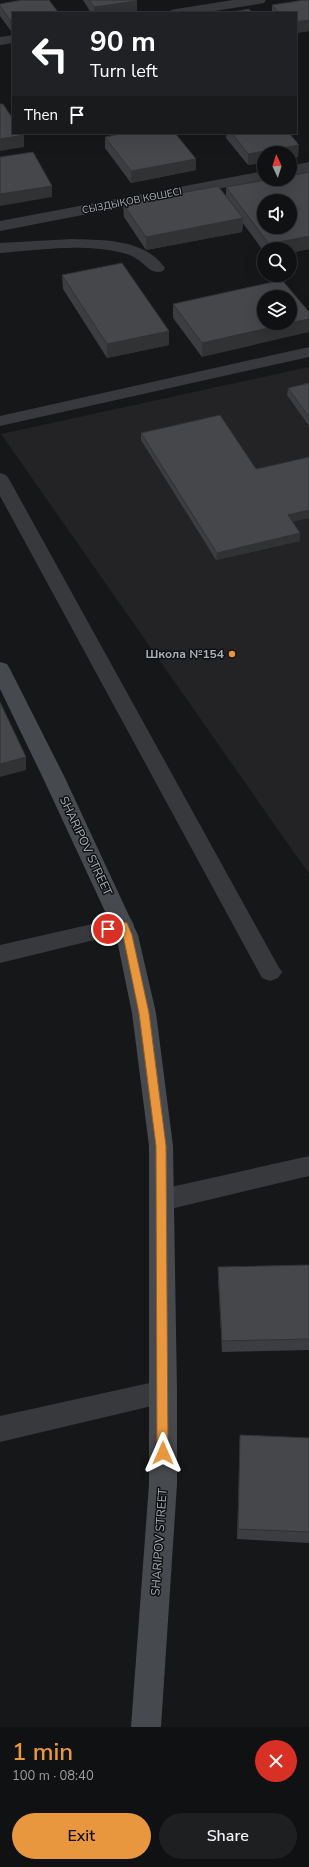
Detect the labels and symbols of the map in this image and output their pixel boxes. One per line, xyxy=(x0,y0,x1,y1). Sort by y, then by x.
north arrow xyxy=(257,146,297,186)
street label: СЫЗДЫҚОВ КӨШЕСІ xyxy=(81,184,183,218)
place label: Школа №154 xyxy=(146,646,224,662)
marker: Школа №154 xyxy=(227,649,237,659)
street label: SHARIPOV STREET xyxy=(56,794,116,899)
pin xyxy=(91,912,125,946)
position arrow xyxy=(142,1432,184,1474)
street label: SHARIPOV STREET xyxy=(147,1487,171,1596)

